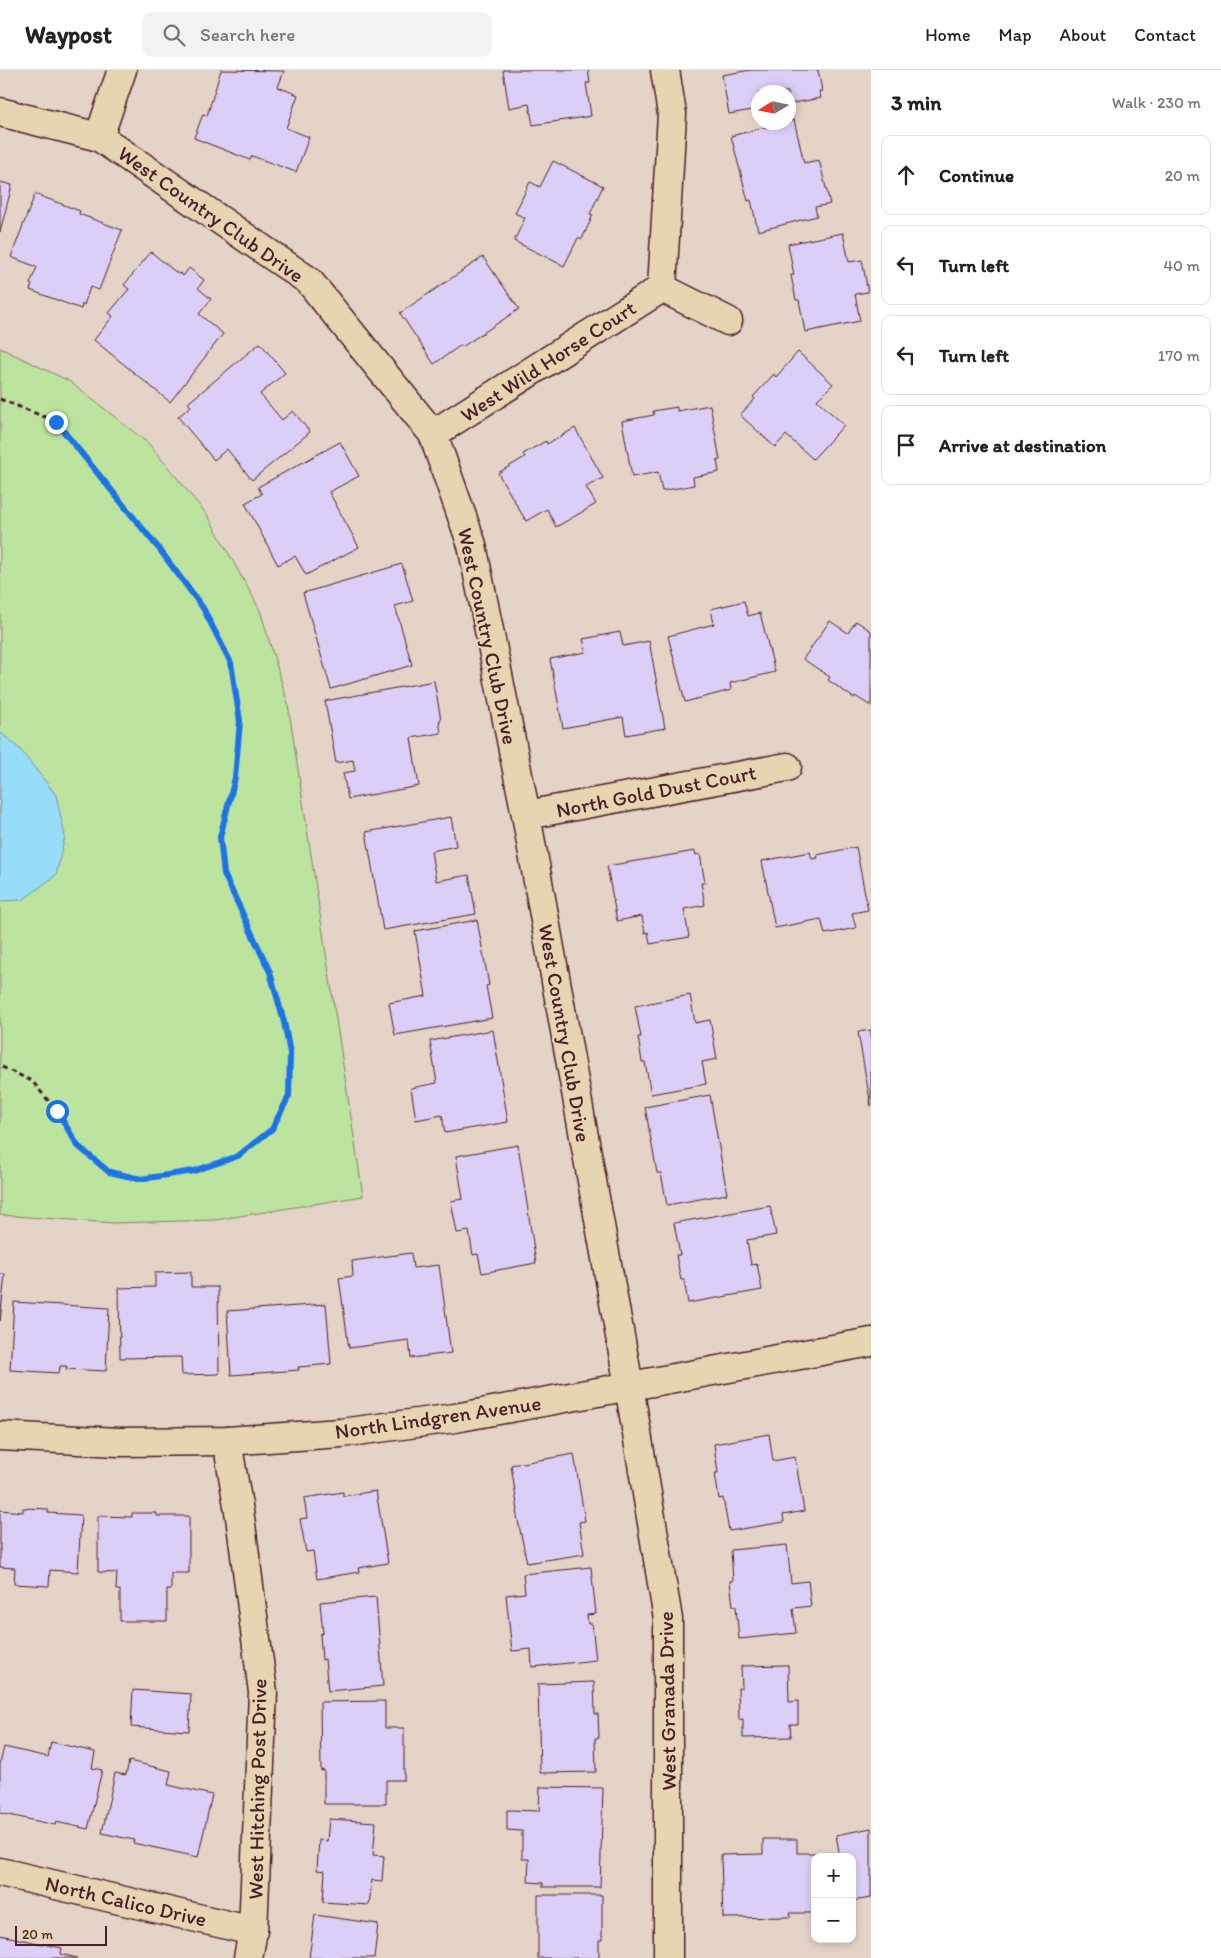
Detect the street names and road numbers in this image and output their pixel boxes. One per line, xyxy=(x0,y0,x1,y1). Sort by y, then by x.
street label: West Country Club Drive xyxy=(113,140,309,288)
street label: West Wild Horse Court xyxy=(456,295,641,427)
street label: West Country Club Drive xyxy=(453,525,523,747)
street label: North Gold Dust Court xyxy=(554,759,758,823)
street label: West Country Club Drive xyxy=(534,922,596,1144)
street label: North Lindgren Avenue xyxy=(333,1390,543,1444)
street label: West Granada Drive xyxy=(653,1611,681,1791)
street label: West Hitching Post Drive xyxy=(243,1678,271,1900)
street label: North Calico Drive xyxy=(43,1870,209,1932)

